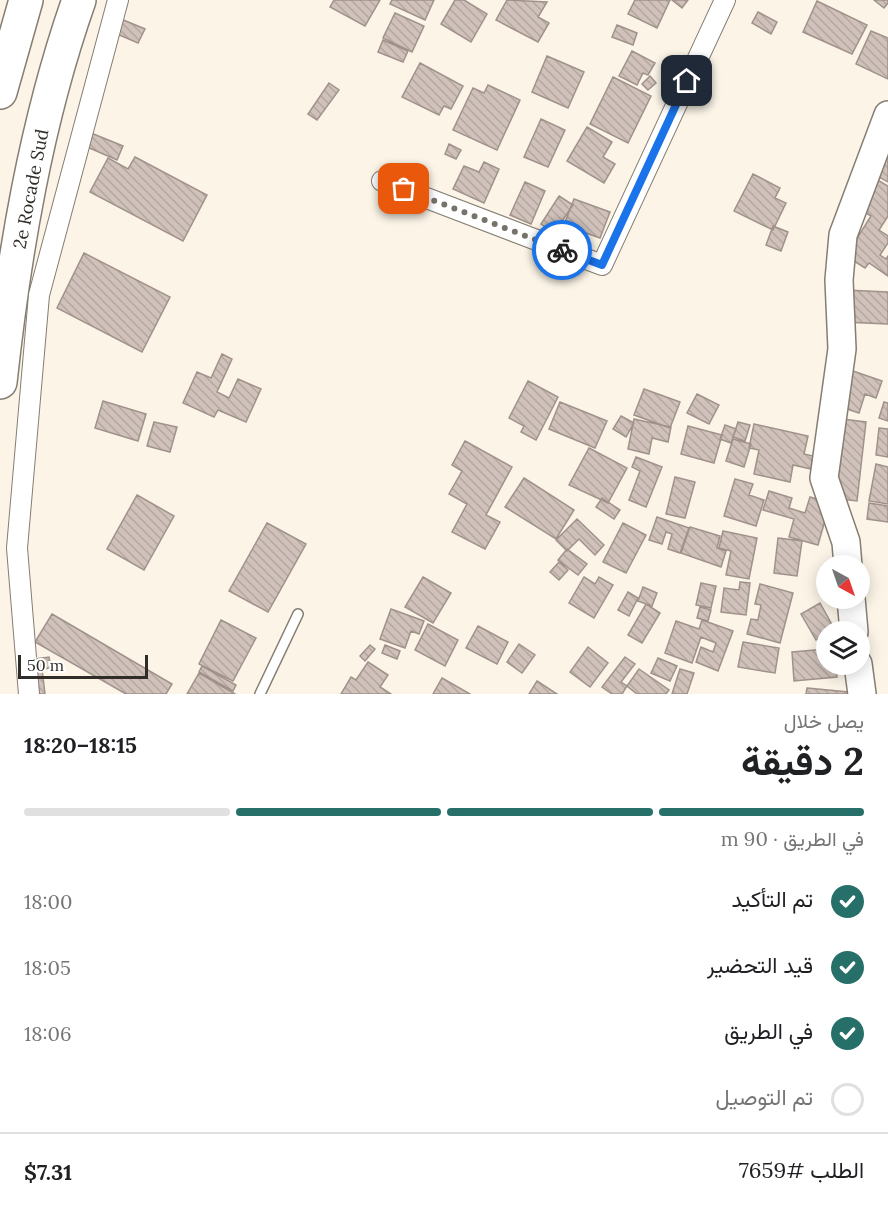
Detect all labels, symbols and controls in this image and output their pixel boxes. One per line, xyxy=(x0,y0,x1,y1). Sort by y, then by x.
pin xyxy=(661,55,712,106)
icon: home xyxy=(670,64,703,97)
street label: 2e Rocade Sud xyxy=(8,127,53,251)
pin xyxy=(378,163,429,214)
icon: bag xyxy=(387,172,420,205)
courier xyxy=(532,220,592,280)
icon: bike xyxy=(546,234,579,267)
north arrow xyxy=(816,555,870,609)
map controls xyxy=(816,555,870,675)
button: layers xyxy=(816,621,870,675)
scale bar xyxy=(18,652,148,680)
text: 50 m xyxy=(27,655,64,675)
text: يصل خلال xyxy=(784,708,864,733)
text: 18:15–18:20 xyxy=(24,731,137,759)
text: 2 دقيقة xyxy=(741,736,864,786)
text: في الطريق · 90 m xyxy=(721,826,864,851)
text: تم التأكيد xyxy=(731,885,813,913)
icon: check xyxy=(831,885,864,918)
text: 18:00 xyxy=(24,889,72,914)
text: قيد التحضير xyxy=(707,951,813,979)
icon: check xyxy=(831,951,864,984)
text: 18:05 xyxy=(24,955,71,980)
text: في الطريق xyxy=(724,1017,813,1045)
icon: check xyxy=(831,1017,864,1050)
text: 18:06 xyxy=(24,1021,72,1046)
text: تم التوصيل xyxy=(716,1083,813,1111)
text: الطلب #7659 xyxy=(739,1156,864,1184)
text: $7.31 xyxy=(24,1158,72,1186)

